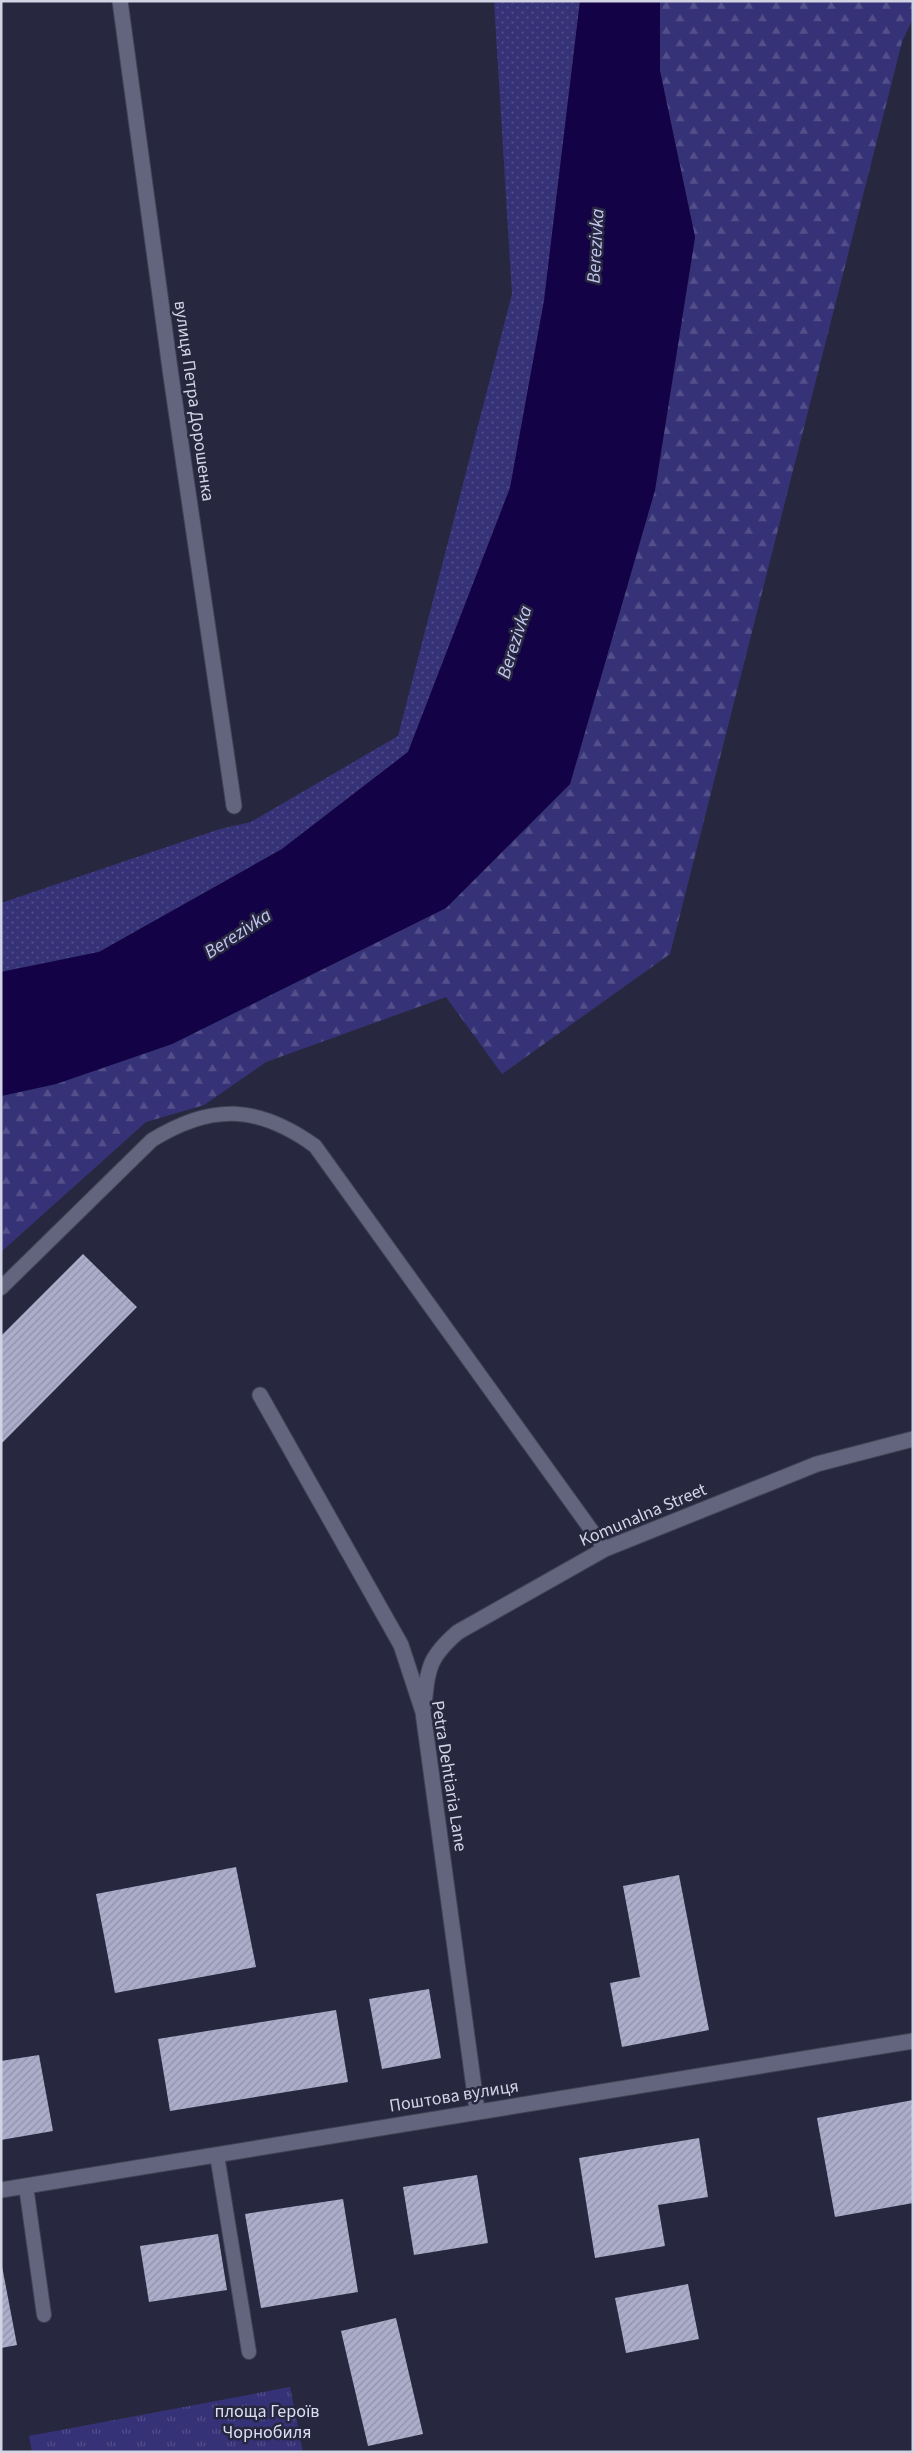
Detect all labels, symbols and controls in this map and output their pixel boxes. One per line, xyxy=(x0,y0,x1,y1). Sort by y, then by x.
water label: Berezivka xyxy=(581,208,611,284)
street label: вулиця Петра Дорошенка xyxy=(168,299,220,503)
water label: Berezivka xyxy=(491,602,539,682)
water label: Berezivka xyxy=(199,902,277,966)
street label: Komunalna Street xyxy=(576,1477,710,1553)
street label: Petra Dehtiaria Lane xyxy=(425,1699,473,1853)
street label: Поштова вулиця xyxy=(387,2073,521,2119)
park label: площа Героїв Чорнобиля xyxy=(214,2399,320,2445)

